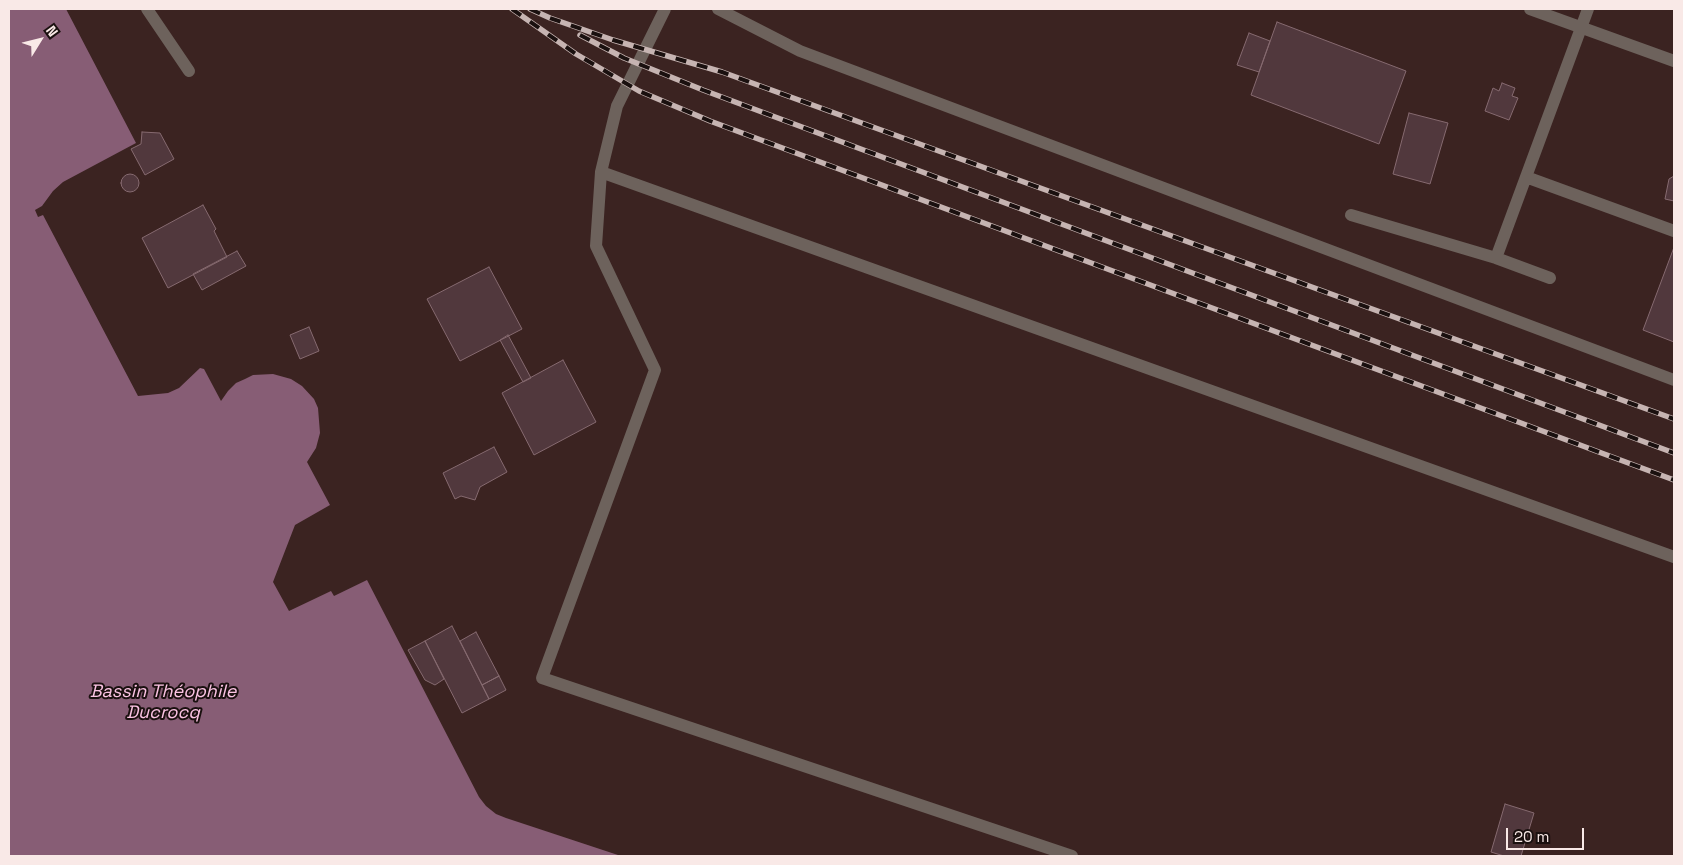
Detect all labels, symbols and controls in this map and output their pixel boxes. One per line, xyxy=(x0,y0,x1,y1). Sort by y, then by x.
north arrow xyxy=(15,15,65,65)
text: N xyxy=(42,22,62,40)
water label: Bassin Théophile Ducrocq xyxy=(90,681,236,724)
scale bar xyxy=(1508,818,1586,850)
text: 20 m xyxy=(1514,827,1549,846)

